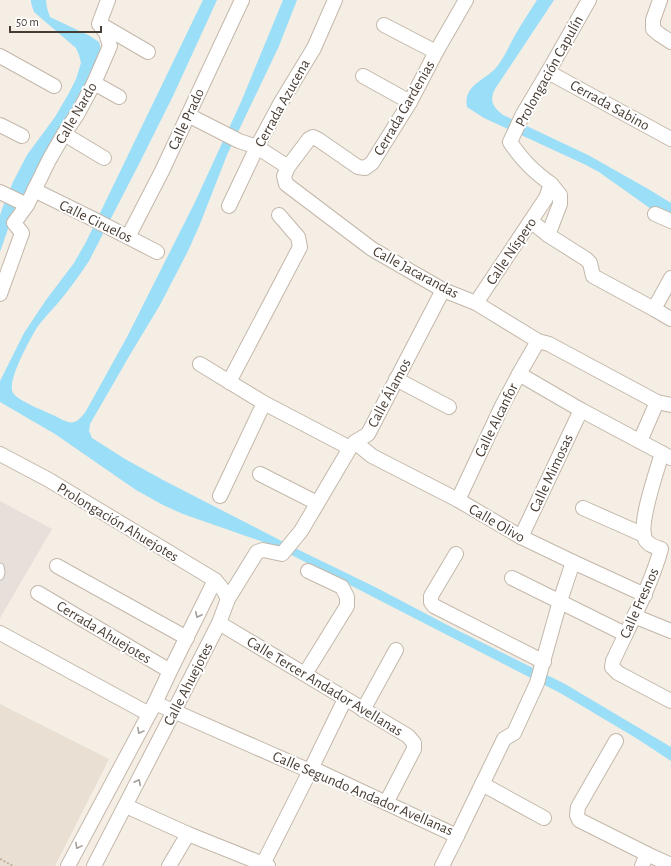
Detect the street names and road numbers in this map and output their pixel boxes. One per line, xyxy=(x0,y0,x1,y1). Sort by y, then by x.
street label: Prolongación Capulín xyxy=(513,13,586,129)
street label: Cerrada Azucena xyxy=(252,57,313,150)
street label: Cerrada Gardenias xyxy=(371,58,438,158)
street label: Cerrada Sabino xyxy=(568,77,652,133)
street label: Calle Nardo xyxy=(53,80,100,147)
street label: Calle Prado xyxy=(166,86,207,152)
street label: Calle Ciruelos xyxy=(57,197,135,246)
street label: Calle Níspero xyxy=(483,215,539,288)
street label: Calle Jacarandas xyxy=(370,244,461,301)
street label: Calle Álamos xyxy=(363,355,414,430)
street label: Calle Alcanfor xyxy=(472,381,521,460)
street label: Calle Mimosas xyxy=(527,432,576,515)
street label: Prolongación Ahuejotes xyxy=(54,480,181,565)
street label: Calle Olivo xyxy=(466,501,527,545)
street label: Calle Fresnos xyxy=(617,566,662,641)
street label: Cerrada Ahuejotes xyxy=(54,598,154,667)
street label: Calle Tercer Andador Avellanas xyxy=(244,634,405,739)
street label: Calle Ahuejotes xyxy=(161,640,216,728)
street label: Calle Segundo Andador Avellanas xyxy=(270,749,455,838)

